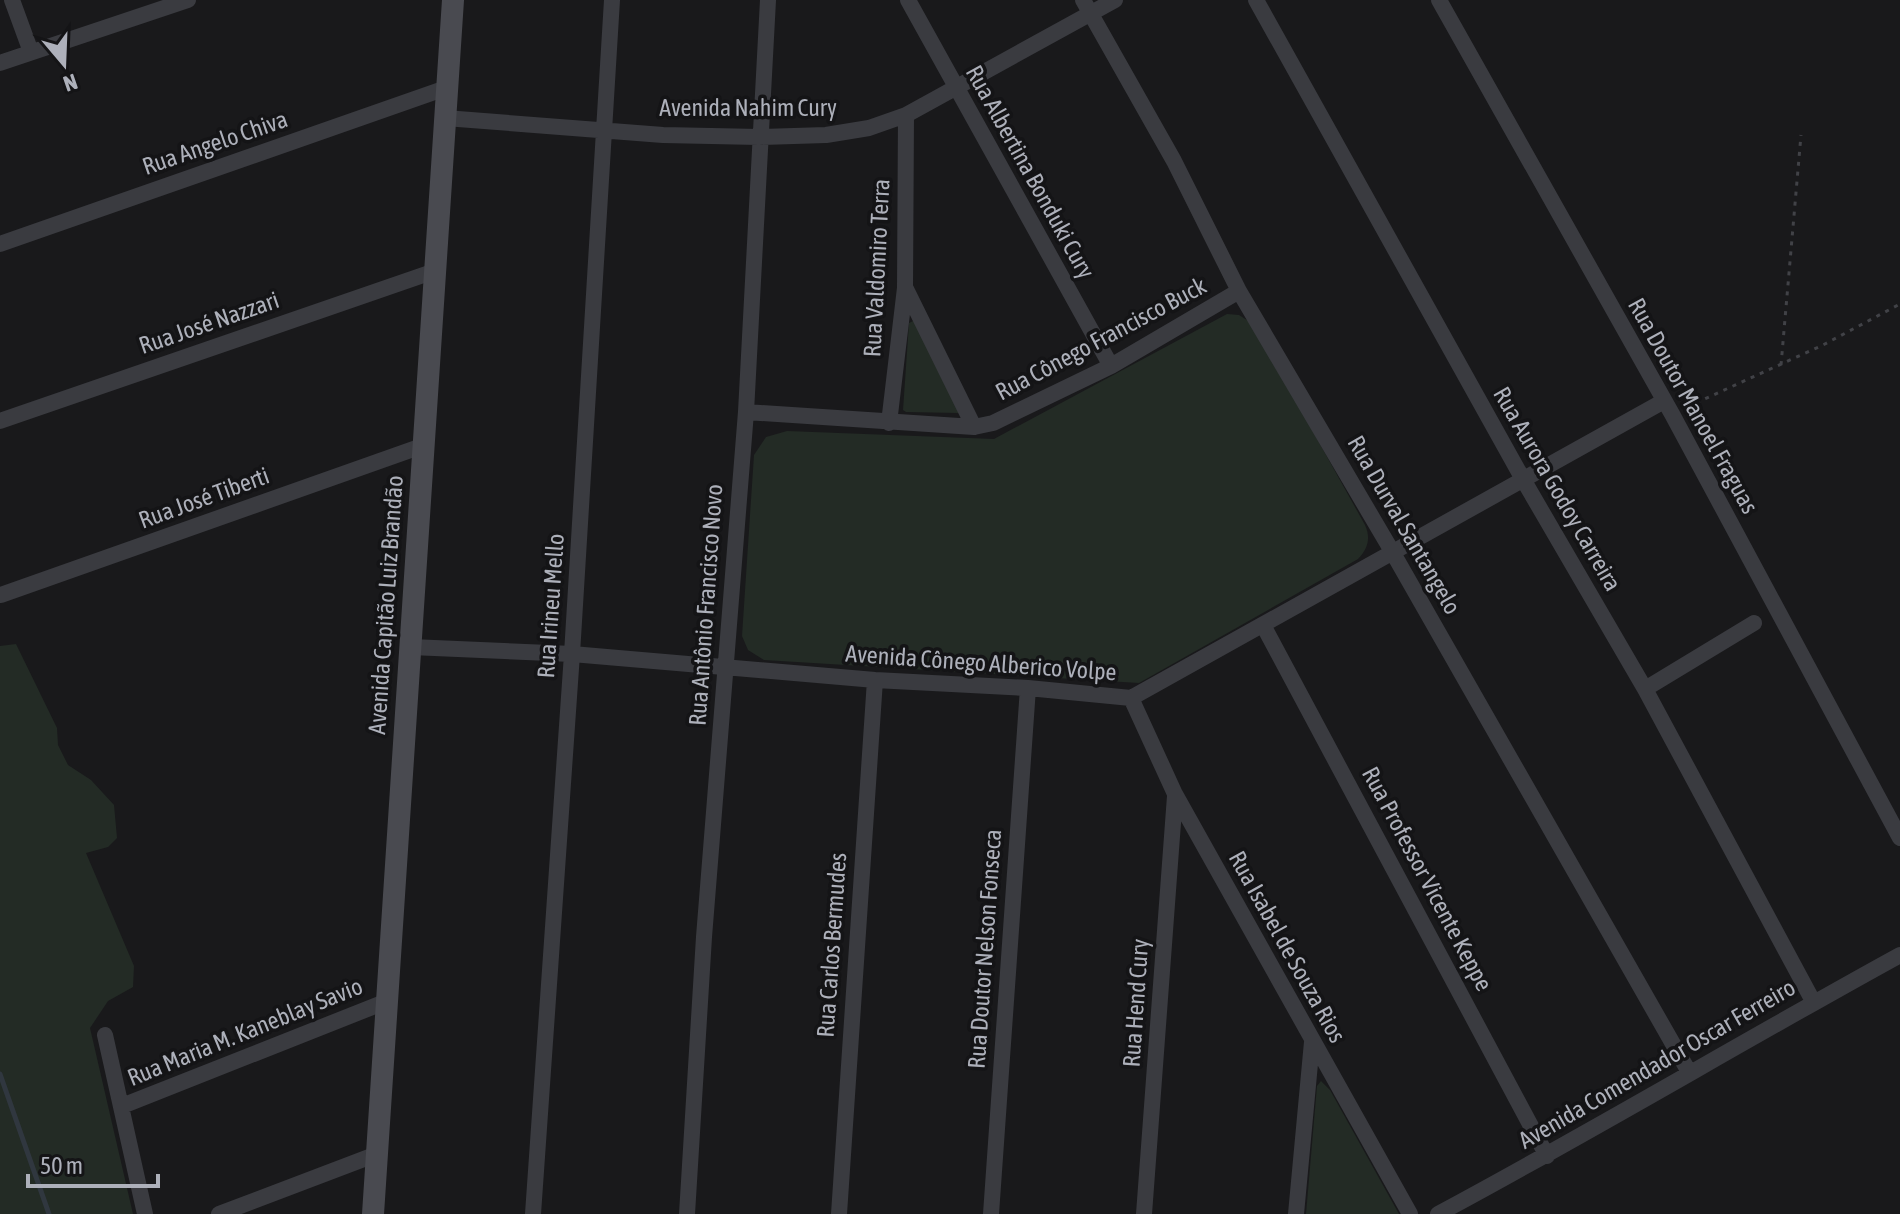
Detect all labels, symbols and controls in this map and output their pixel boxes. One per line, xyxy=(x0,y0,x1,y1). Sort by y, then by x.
north arrow xyxy=(24,24,104,104)
street label: Rua Albertina Bonduki Cury xyxy=(961,61,1100,283)
text: N xyxy=(60,69,81,97)
street label: Avenida Nahim Cury xyxy=(659,94,837,121)
street label: Rua Angelo Chiva xyxy=(139,105,291,180)
street label: Rua Valdomiro Terra xyxy=(858,178,895,358)
street label: Rua Cônego Francisco Buck xyxy=(991,271,1211,405)
street label: Rua José Nazzari xyxy=(135,286,282,359)
street label: Rua Doutor Manoel Fraguas xyxy=(1623,293,1764,518)
street label: Rua Aurora Godoy Carreira xyxy=(1488,382,1627,595)
street label: Rua Durval Santangelo xyxy=(1342,431,1466,619)
street label: Rua José Tiberti xyxy=(135,461,273,534)
street label: Avenida Capitão Luiz Brandão xyxy=(363,474,408,735)
street label: Rua Antônio Francisco Novo xyxy=(684,483,727,727)
street label: Rua Irineu Mello xyxy=(532,533,569,679)
street label: Avenida Cônego Alberico Volpe xyxy=(845,640,1118,685)
street label: Rua Professor Vicente Keppe xyxy=(1357,762,1498,995)
street label: Rua Doutor Nelson Fonseca xyxy=(963,828,1006,1070)
street label: Rua Isabel de Souza Rios xyxy=(1224,846,1351,1047)
street label: Rua Carlos Bermudes xyxy=(812,852,851,1038)
street label: Rua Hend Cury xyxy=(1118,938,1153,1068)
street label: Rua Maria M. Kaneblay Savio xyxy=(123,972,366,1091)
street label: Avenida Comendador Oscar Ferreiro xyxy=(1514,973,1800,1154)
scale bar xyxy=(28,1138,158,1188)
text: 50 m xyxy=(40,1152,83,1179)

